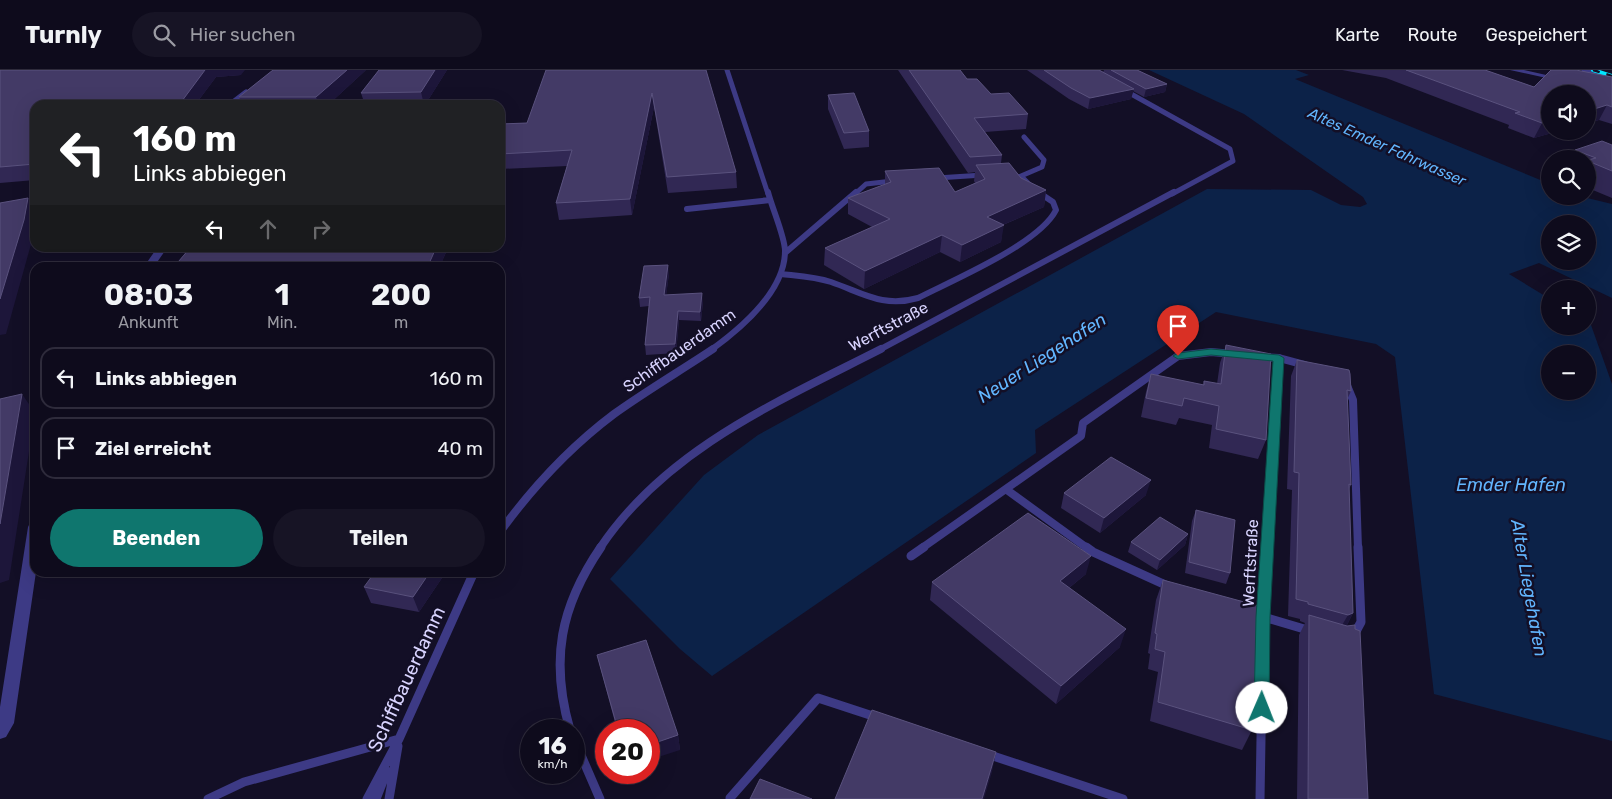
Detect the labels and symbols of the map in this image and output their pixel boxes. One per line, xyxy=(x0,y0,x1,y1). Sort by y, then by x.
water label: Altes Emder Fahrwasser xyxy=(1304,104,1470,190)
street label: Werftstraße xyxy=(845,297,931,355)
street label: Schiffbauerdamm xyxy=(619,304,739,396)
pin xyxy=(1157,305,1199,356)
water label: Neuer Liegehafen xyxy=(974,308,1110,408)
water label: Emder Hafen xyxy=(1456,474,1566,496)
water label: Alter Liegehafen xyxy=(1506,517,1552,658)
street label: Werftstraße xyxy=(1239,519,1262,607)
street label: Schiffbauerdamm xyxy=(363,603,450,756)
position arrow xyxy=(1235,681,1287,733)
speed limit sign: 20 xyxy=(595,719,660,784)

